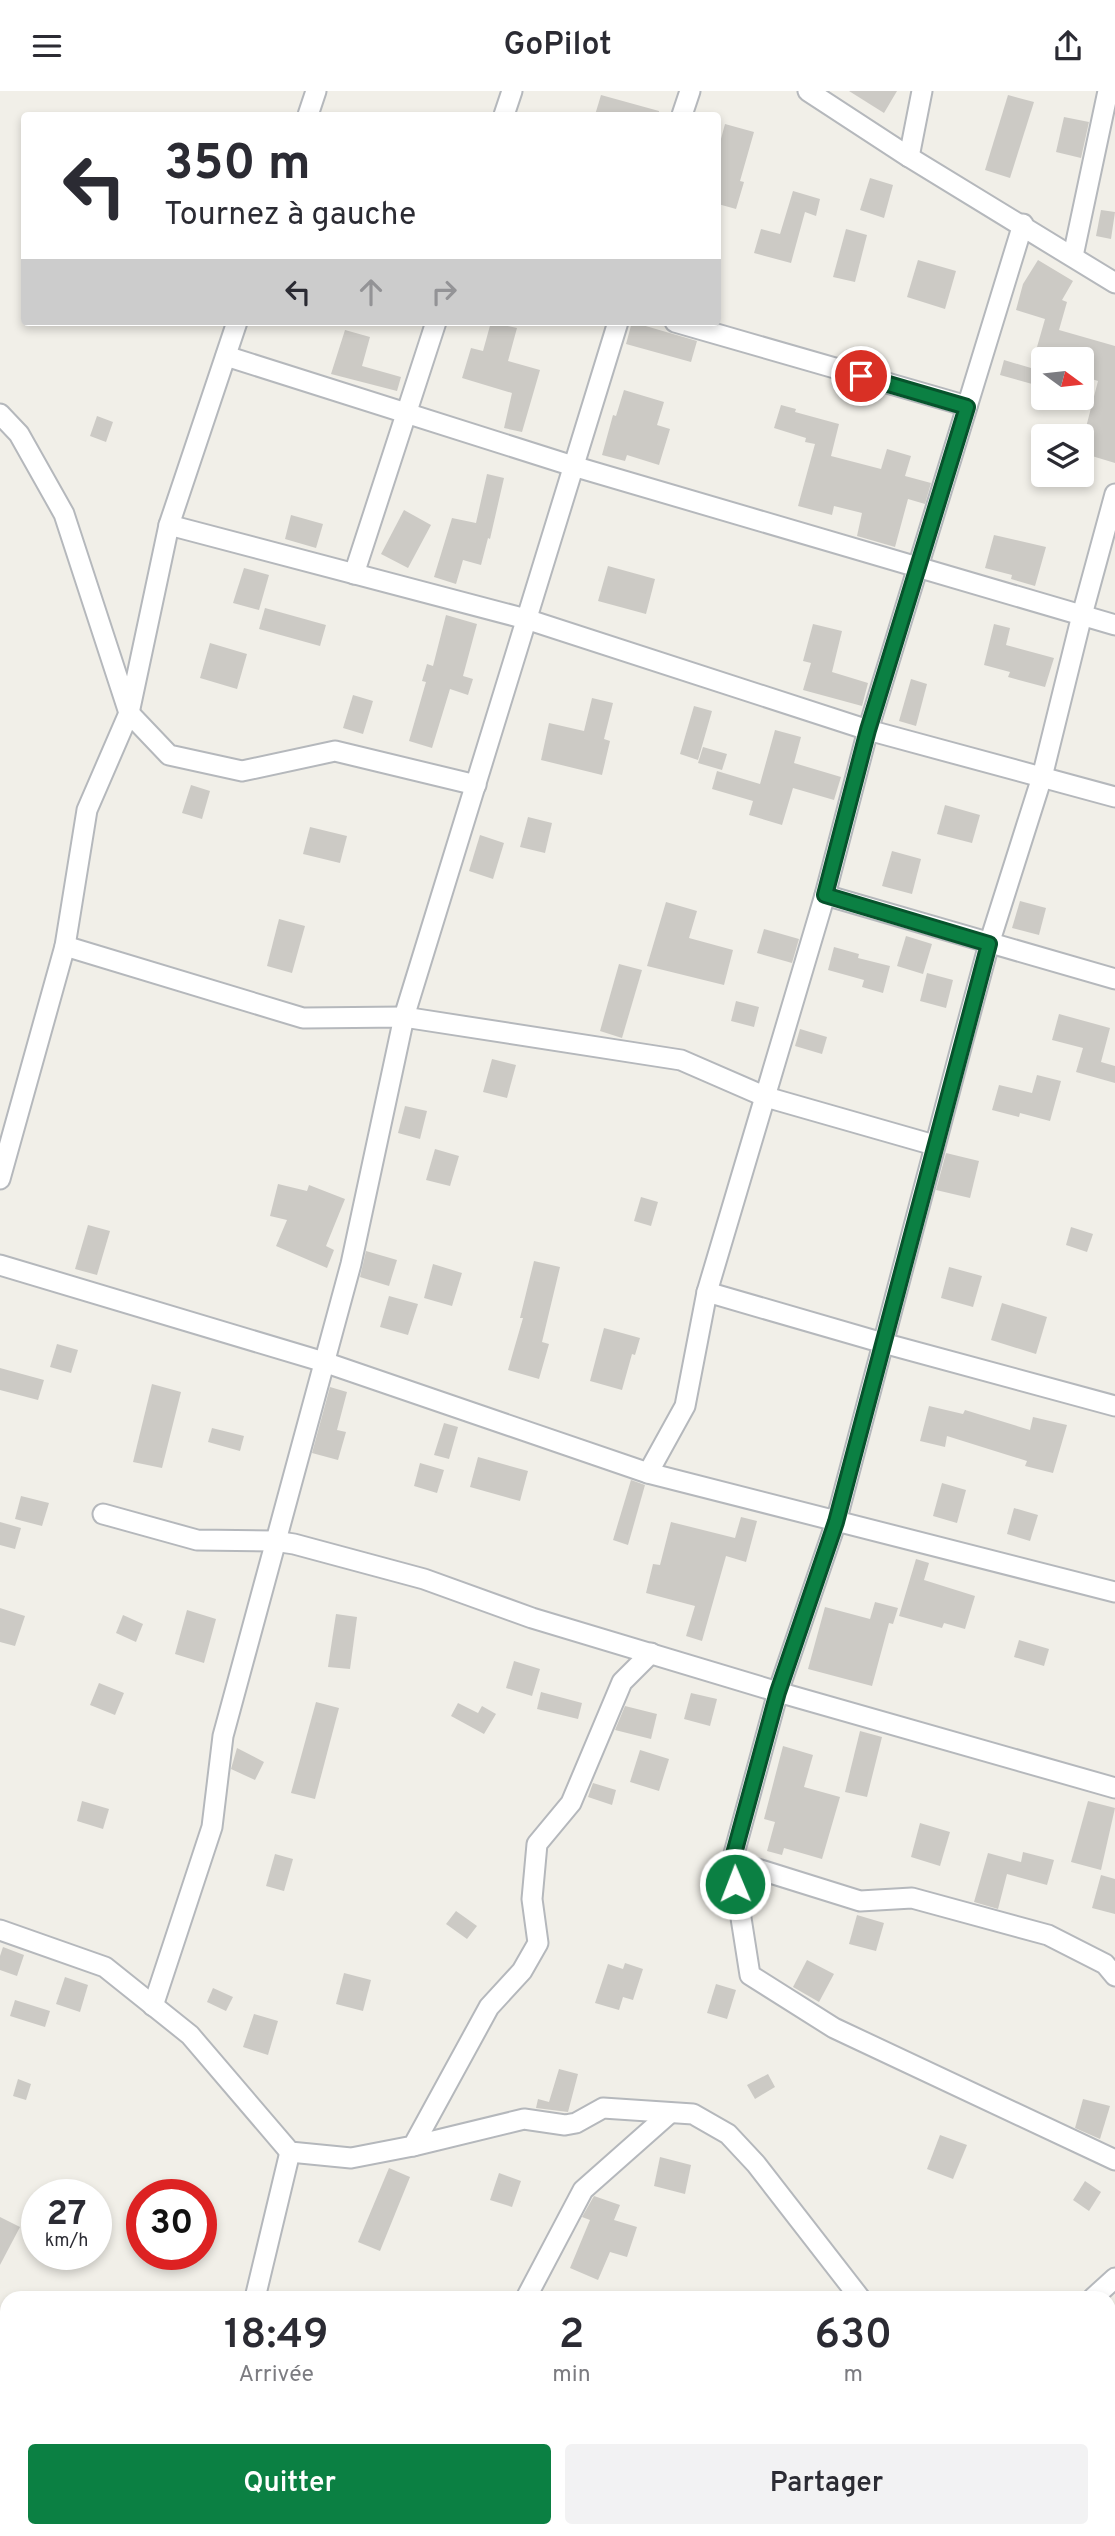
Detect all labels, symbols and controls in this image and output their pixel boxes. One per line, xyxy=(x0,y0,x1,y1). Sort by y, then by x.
text: GoPilot xyxy=(503,26,612,66)
icon: menu xyxy=(28,27,66,65)
icon: share xyxy=(1049,27,1087,65)
text: 350 m xyxy=(164,135,311,197)
icon: left xyxy=(49,140,140,231)
text: Tournez à gauche xyxy=(164,196,416,236)
icon: left xyxy=(279,273,317,311)
icon: ahead xyxy=(352,273,390,311)
icon: right xyxy=(425,273,463,311)
pin xyxy=(831,346,891,406)
north arrow xyxy=(1031,347,1094,409)
map controls xyxy=(1031,347,1094,487)
icon: arrive xyxy=(842,357,880,395)
button: layers xyxy=(1031,424,1094,487)
position arrow xyxy=(698,1847,772,1921)
speed limit sign: 30 xyxy=(126,2179,217,2270)
text: 27 xyxy=(47,2193,86,2237)
text: km/h xyxy=(45,2230,88,2253)
text: 18:49 xyxy=(224,2310,328,2363)
text: 2 xyxy=(559,2310,584,2363)
text: 630 xyxy=(814,2310,892,2363)
text: Arrivée xyxy=(238,2361,314,2390)
text: min xyxy=(552,2361,591,2390)
text: m xyxy=(844,2361,863,2390)
button: Quitter xyxy=(28,2444,551,2524)
button: Partager xyxy=(565,2444,1088,2524)

